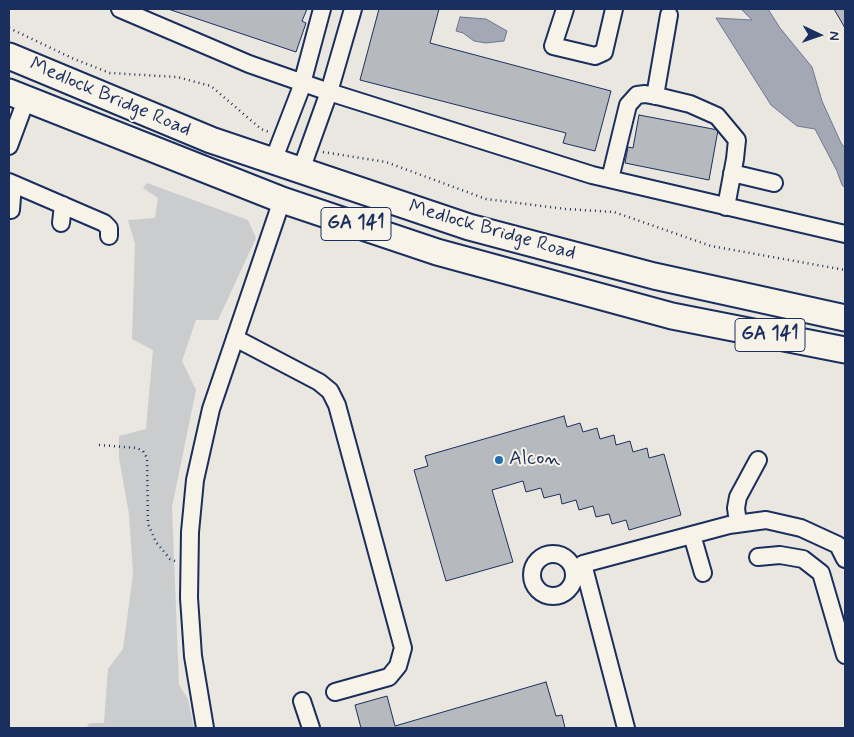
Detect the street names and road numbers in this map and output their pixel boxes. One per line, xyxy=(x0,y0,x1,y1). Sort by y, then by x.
street label: Medlock Bridge Road xyxy=(26,53,194,143)
street label: Medlock Bridge Road xyxy=(406,196,578,266)
road number: GA 141 xyxy=(321,208,391,240)
road number: GA 141 xyxy=(735,318,805,352)

